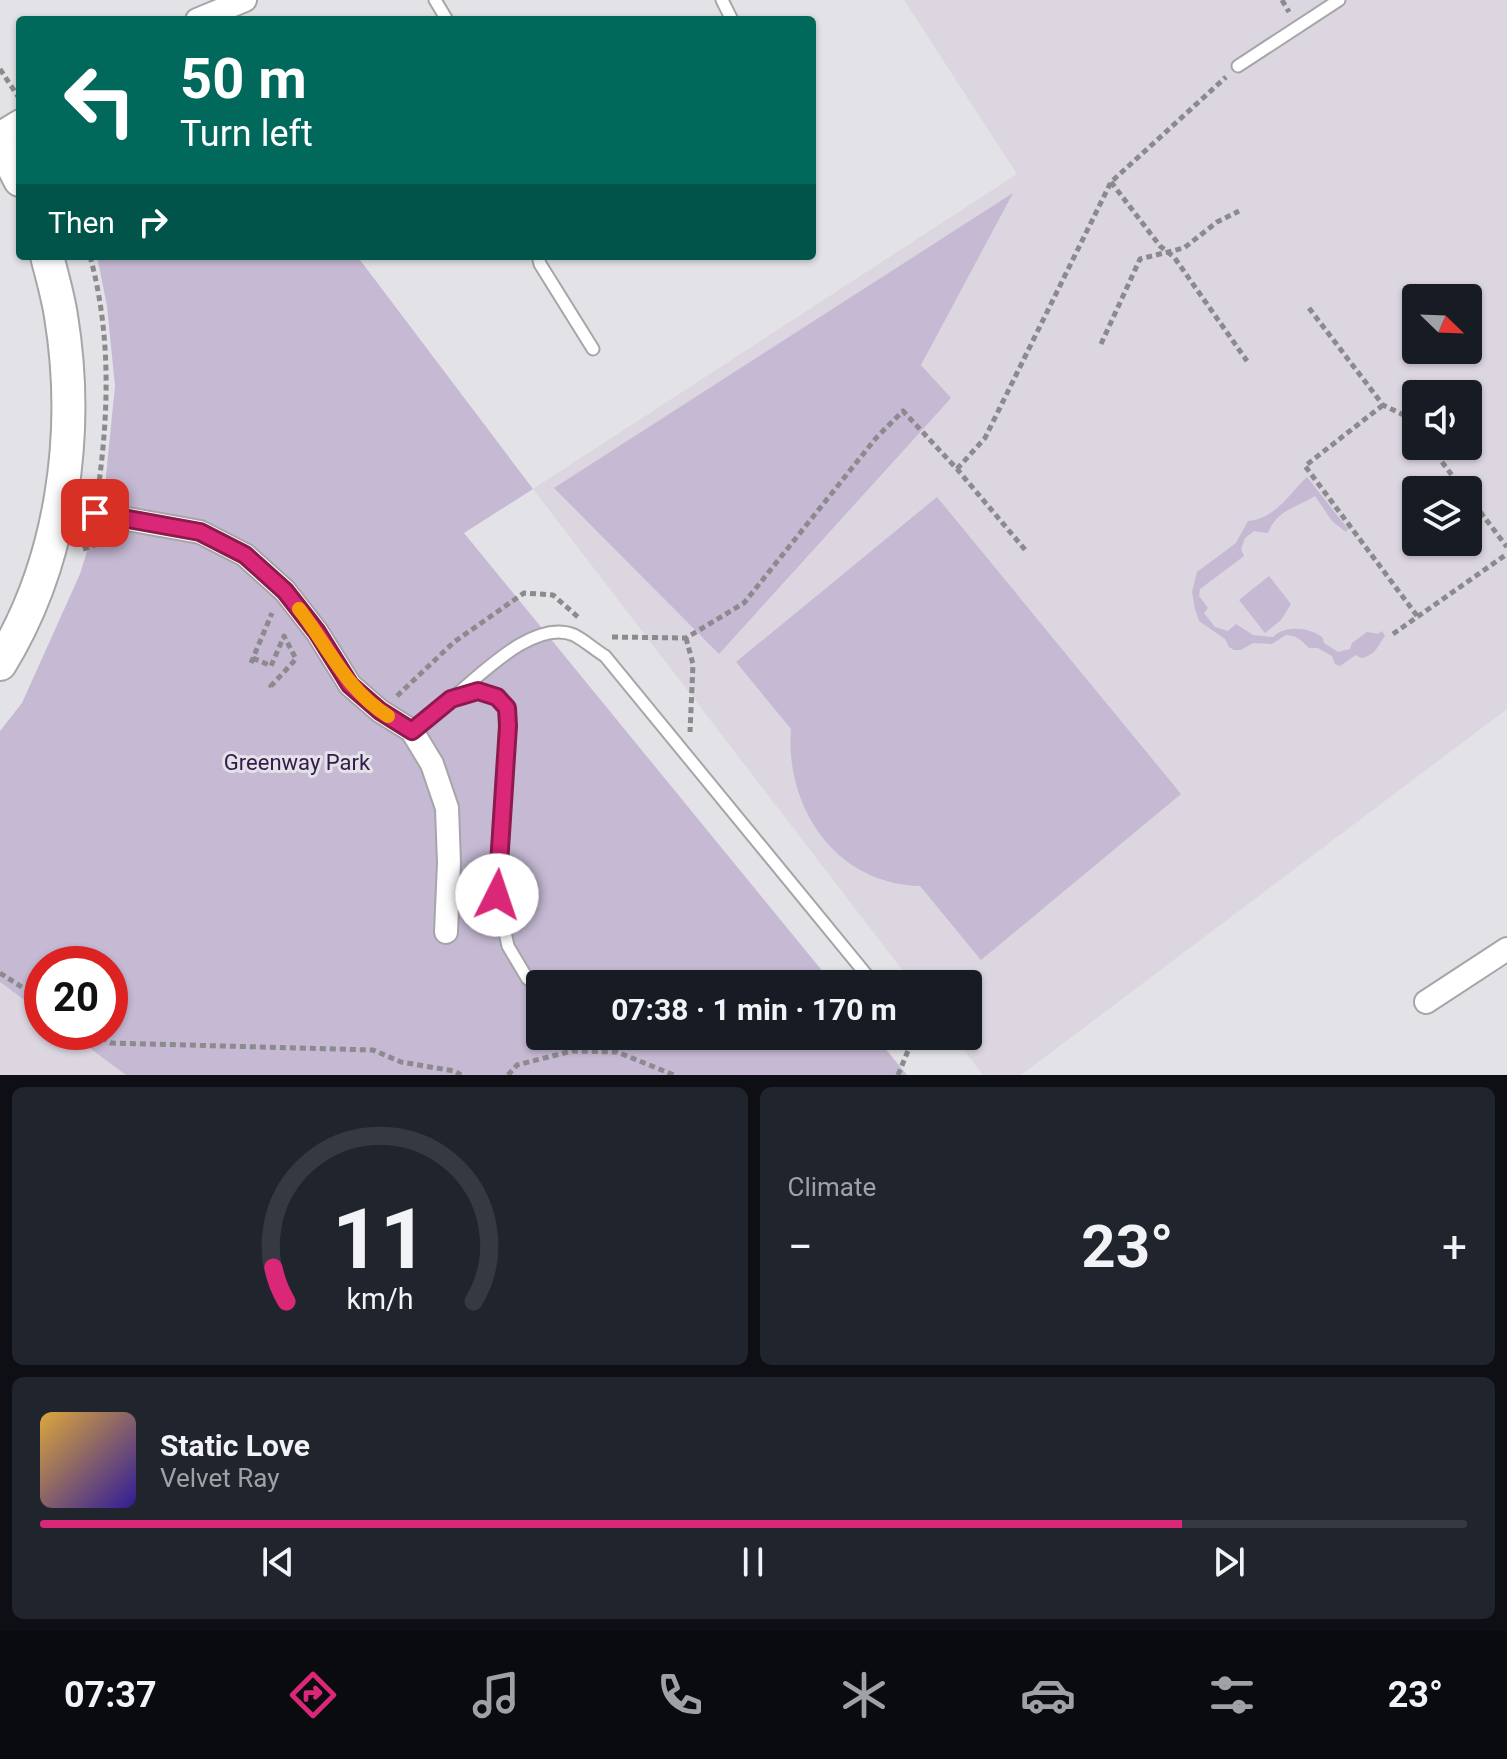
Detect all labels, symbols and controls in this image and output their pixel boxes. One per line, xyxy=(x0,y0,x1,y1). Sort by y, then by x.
text: 50 m xyxy=(180,46,307,112)
icon: left xyxy=(48,48,152,152)
text: Turn left xyxy=(180,113,313,155)
icon: right xyxy=(131,200,175,244)
text: Then xyxy=(48,205,115,240)
north arrow xyxy=(1402,284,1482,364)
map controls xyxy=(1402,284,1482,556)
button: sound xyxy=(1402,380,1482,460)
button: layers xyxy=(1402,476,1482,556)
pin xyxy=(61,479,129,547)
icon: arrive xyxy=(73,491,117,535)
park label: Greenway Park xyxy=(224,750,371,775)
position arrow xyxy=(455,853,539,937)
speed limit sign: 20 xyxy=(24,946,128,1050)
text: 07:38 · 1 min · 170 m xyxy=(611,992,897,1027)
text: Climate xyxy=(788,1172,876,1202)
text: 11 xyxy=(332,1191,427,1288)
text: 23° xyxy=(1081,1211,1173,1282)
text: − xyxy=(788,1221,813,1273)
text: + xyxy=(1442,1221,1467,1273)
text: km/h xyxy=(346,1282,413,1316)
text: Static Love xyxy=(160,1428,310,1463)
text: Velvet Ray xyxy=(160,1463,280,1493)
icon: previous xyxy=(256,1540,300,1584)
icon: pause xyxy=(731,1540,775,1584)
icon: next xyxy=(1207,1540,1251,1584)
icon: directions xyxy=(285,1667,341,1723)
icon: music xyxy=(468,1667,524,1723)
icon: phone xyxy=(652,1667,708,1723)
icon: climate xyxy=(836,1667,892,1723)
icon: car xyxy=(1020,1667,1076,1723)
icon: filters xyxy=(1204,1667,1260,1723)
text: 07:37 xyxy=(64,1674,157,1716)
text: 23° xyxy=(1388,1674,1443,1716)

